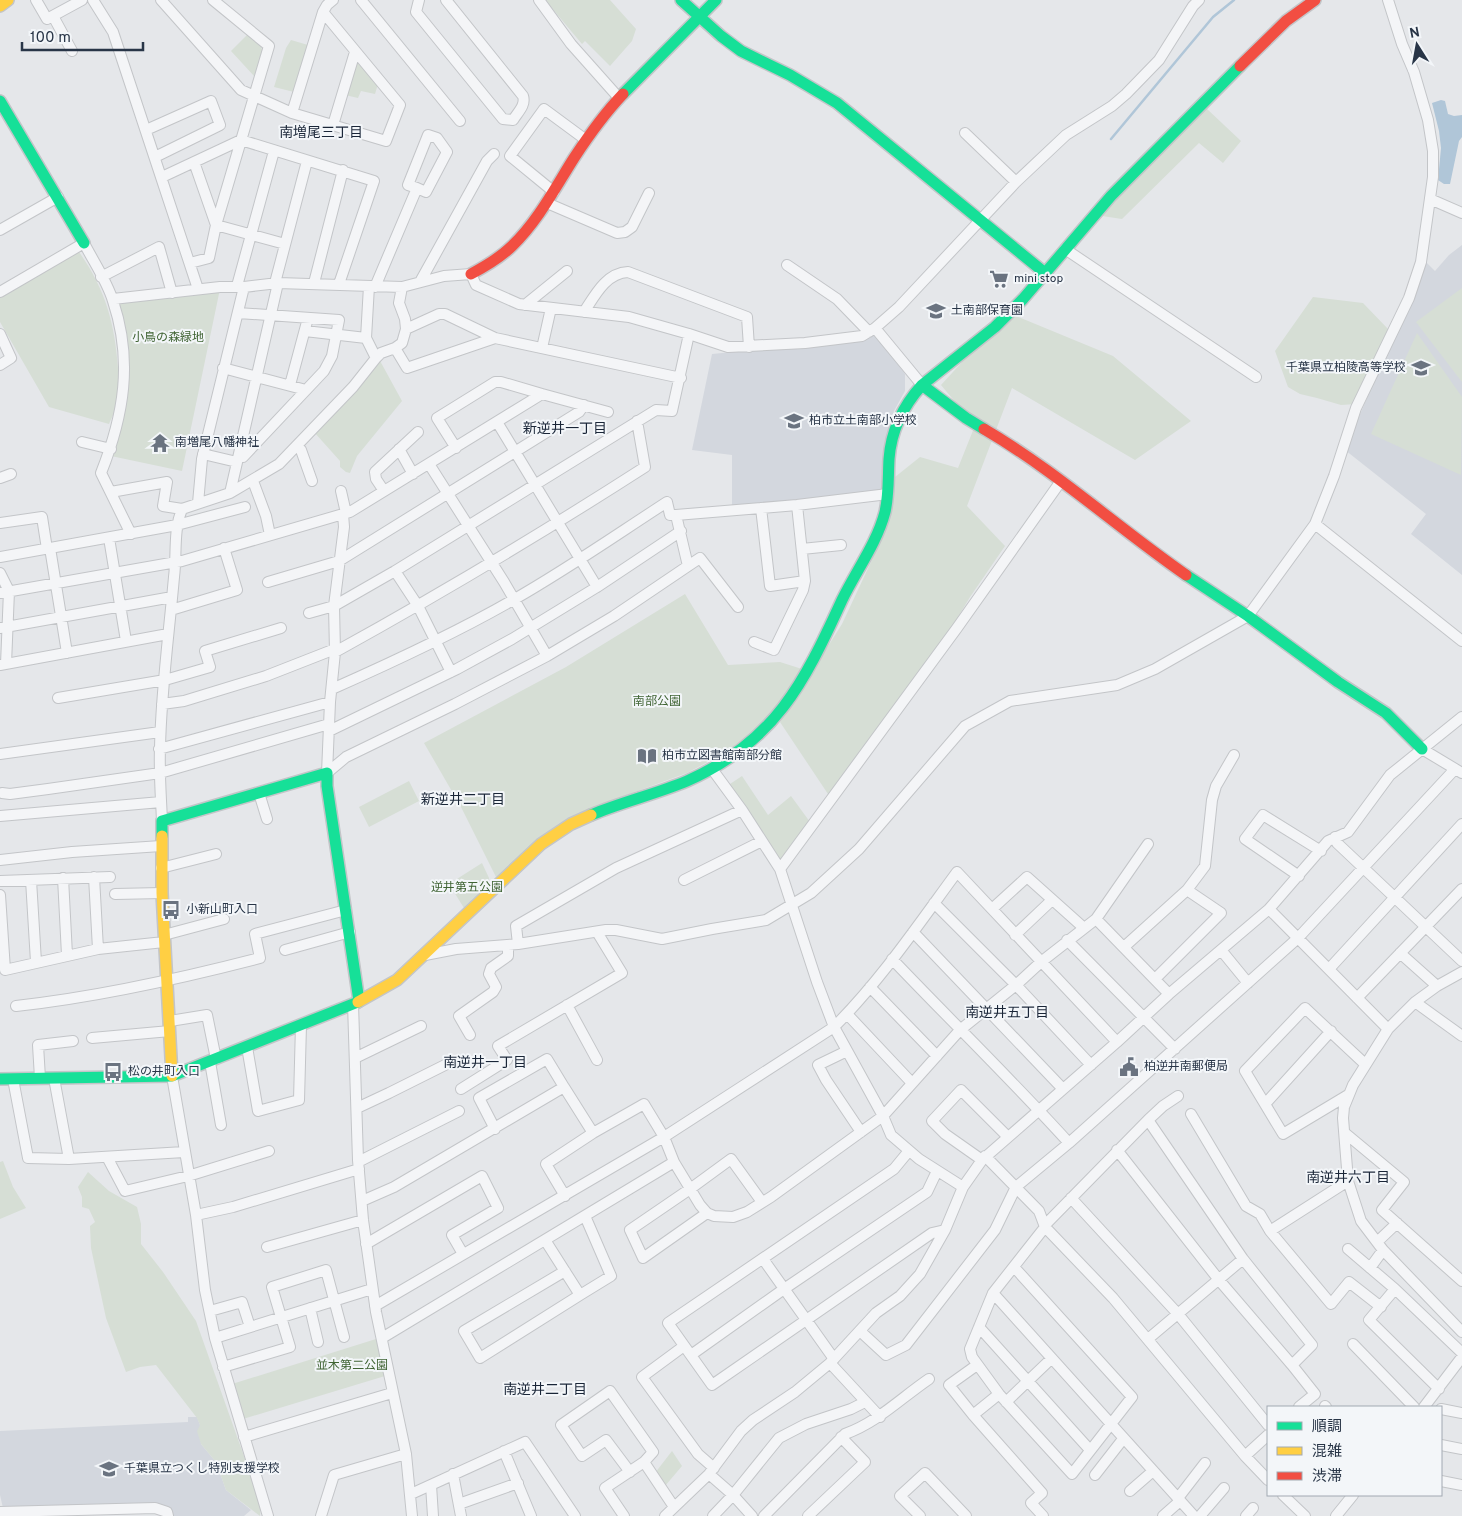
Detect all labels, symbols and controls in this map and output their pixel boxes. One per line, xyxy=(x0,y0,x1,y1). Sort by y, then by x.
scale bar xyxy=(22,20,144,52)
north arrow xyxy=(1392,20,1442,70)
text: N xyxy=(1408,24,1421,43)
text: 100 m xyxy=(30,29,71,48)
district label: 南増尾三丁目 xyxy=(279,124,363,142)
supermarket icon: mini stop xyxy=(988,268,1010,290)
place label: mini stop xyxy=(1014,271,1063,287)
school or university icon: 土南部保育園 xyxy=(925,300,947,322)
place label: 土南部保育園 xyxy=(951,303,1023,319)
park label: 小鳥の森緑地 xyxy=(132,330,204,346)
school or university icon: 千葉県立柏陵高等学校 xyxy=(1410,357,1432,379)
place label: 千葉県立柏陵高等学校 xyxy=(1286,360,1406,376)
school or university icon: 柏市立土南部小学校 xyxy=(783,410,805,432)
place label: 柏市立土南部小学校 xyxy=(809,413,917,429)
district label: 新逆井一丁目 xyxy=(523,420,607,438)
temple icon: 南増尾八幡神社 xyxy=(149,432,171,454)
place label: 南増尾八幡神社 xyxy=(175,435,259,451)
park label: 南部公園 xyxy=(633,694,681,710)
library icon: 柏市立図書館南部分館 xyxy=(636,745,658,767)
place label: 柏市立図書館南部分館 xyxy=(662,748,782,764)
district label: 新逆井二丁目 xyxy=(421,791,505,809)
park label: 逆井第五公園 xyxy=(431,880,503,896)
bus stop icon: 小新山町入口 xyxy=(160,899,182,921)
place label: 小新山町入口 xyxy=(186,902,258,918)
district label: 南逆井五丁目 xyxy=(965,1004,1049,1022)
district label: 南逆井一丁目 xyxy=(443,1054,527,1072)
public building icon: 柏逆井南郵便局 xyxy=(1118,1056,1140,1078)
place label: 柏逆井南郵便局 xyxy=(1144,1059,1228,1075)
bus stop icon: 松の井町入口 xyxy=(102,1061,124,1083)
place label: 松の井町入口 xyxy=(128,1064,200,1080)
district label: 南逆井六丁目 xyxy=(1306,1169,1390,1187)
park label: 並木第二公園 xyxy=(316,1358,388,1374)
district label: 南逆井二丁目 xyxy=(503,1381,587,1399)
legend xyxy=(1267,1406,1442,1496)
text: 順調 xyxy=(1312,1418,1342,1437)
text: 混雑 xyxy=(1312,1443,1342,1462)
school or university icon: 千葉県立つくし特別支援学校 xyxy=(98,1458,120,1480)
place label: 千葉県立つくし特別支援学校 xyxy=(124,1461,280,1477)
text: 渋滞 xyxy=(1312,1468,1342,1487)

